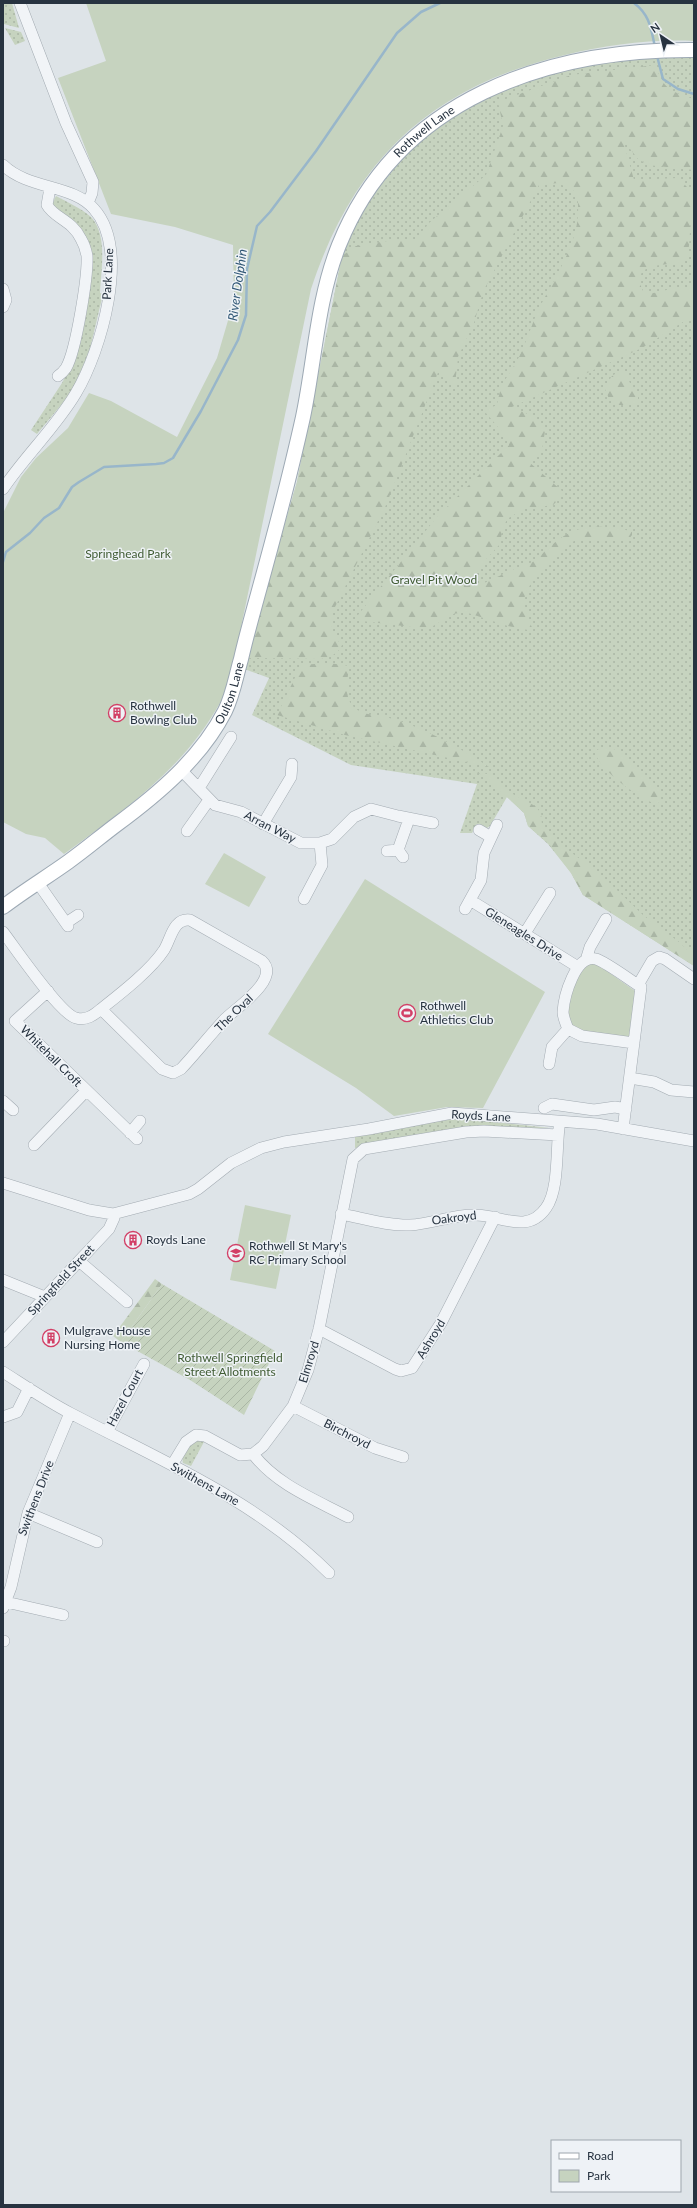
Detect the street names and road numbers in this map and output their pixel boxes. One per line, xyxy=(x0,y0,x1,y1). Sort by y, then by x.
street label: Rothwell Lane xyxy=(390,102,457,160)
street label: Park Lane xyxy=(99,248,116,300)
street label: Oulton Lane xyxy=(211,660,247,727)
street label: Arran Way xyxy=(242,807,299,846)
street label: Gleneagles Drive xyxy=(482,904,566,964)
street label: The Oval xyxy=(211,991,256,1035)
street label: Whitehall Croft xyxy=(17,1022,86,1090)
street label: Royds Lane xyxy=(451,1106,511,1125)
street label: Oakroyd xyxy=(431,1207,477,1228)
street label: Springfield Street xyxy=(24,1241,98,1318)
street label: Ashroyd xyxy=(413,1316,448,1361)
street label: Elmroyd xyxy=(295,1339,322,1385)
street label: Hazel Court xyxy=(103,1366,146,1429)
street label: Birchroyd xyxy=(321,1415,373,1452)
street label: Swithens Drive xyxy=(14,1458,57,1538)
street label: Swithens Lane xyxy=(168,1459,242,1509)

